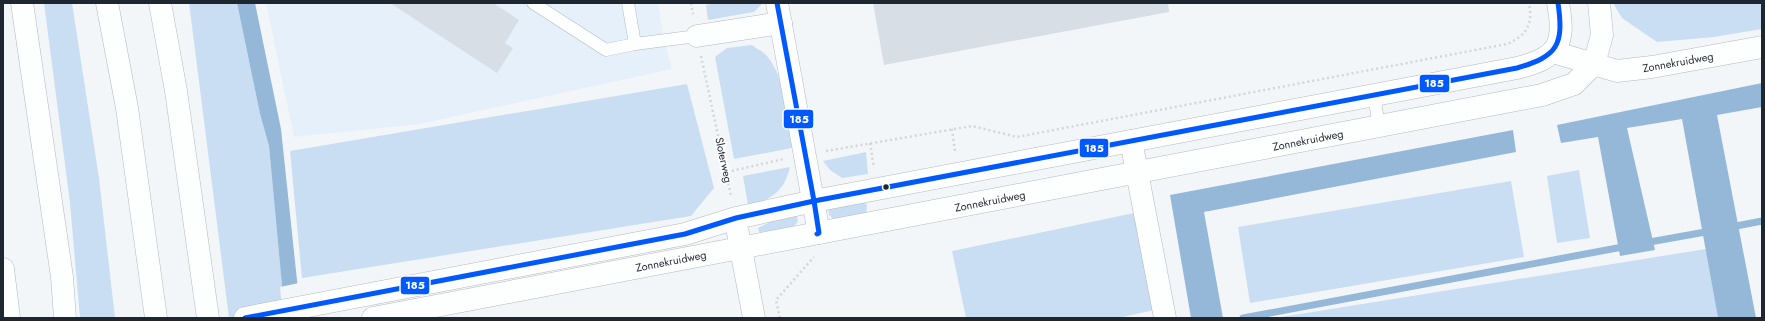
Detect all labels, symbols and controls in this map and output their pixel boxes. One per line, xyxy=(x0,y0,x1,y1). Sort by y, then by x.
street label: Zonnekruidweg xyxy=(1641,48,1715,76)
line badge: 185 xyxy=(1419,74,1450,93)
text: 185 xyxy=(1424,75,1444,91)
line badge: 185 xyxy=(783,109,814,129)
text: 185 xyxy=(789,111,809,127)
street label: Zonnekruidweg xyxy=(1271,125,1345,155)
street label: Sloterweg xyxy=(711,136,737,184)
line badge: 185 xyxy=(1079,138,1109,158)
text: 185 xyxy=(1084,140,1104,156)
unlabelled marker xyxy=(881,182,891,192)
street label: Zonnekruidweg xyxy=(953,186,1027,216)
street label: Zonnekruidweg xyxy=(634,246,708,276)
line badge: 185 xyxy=(400,276,430,295)
text: 185 xyxy=(405,277,425,293)

